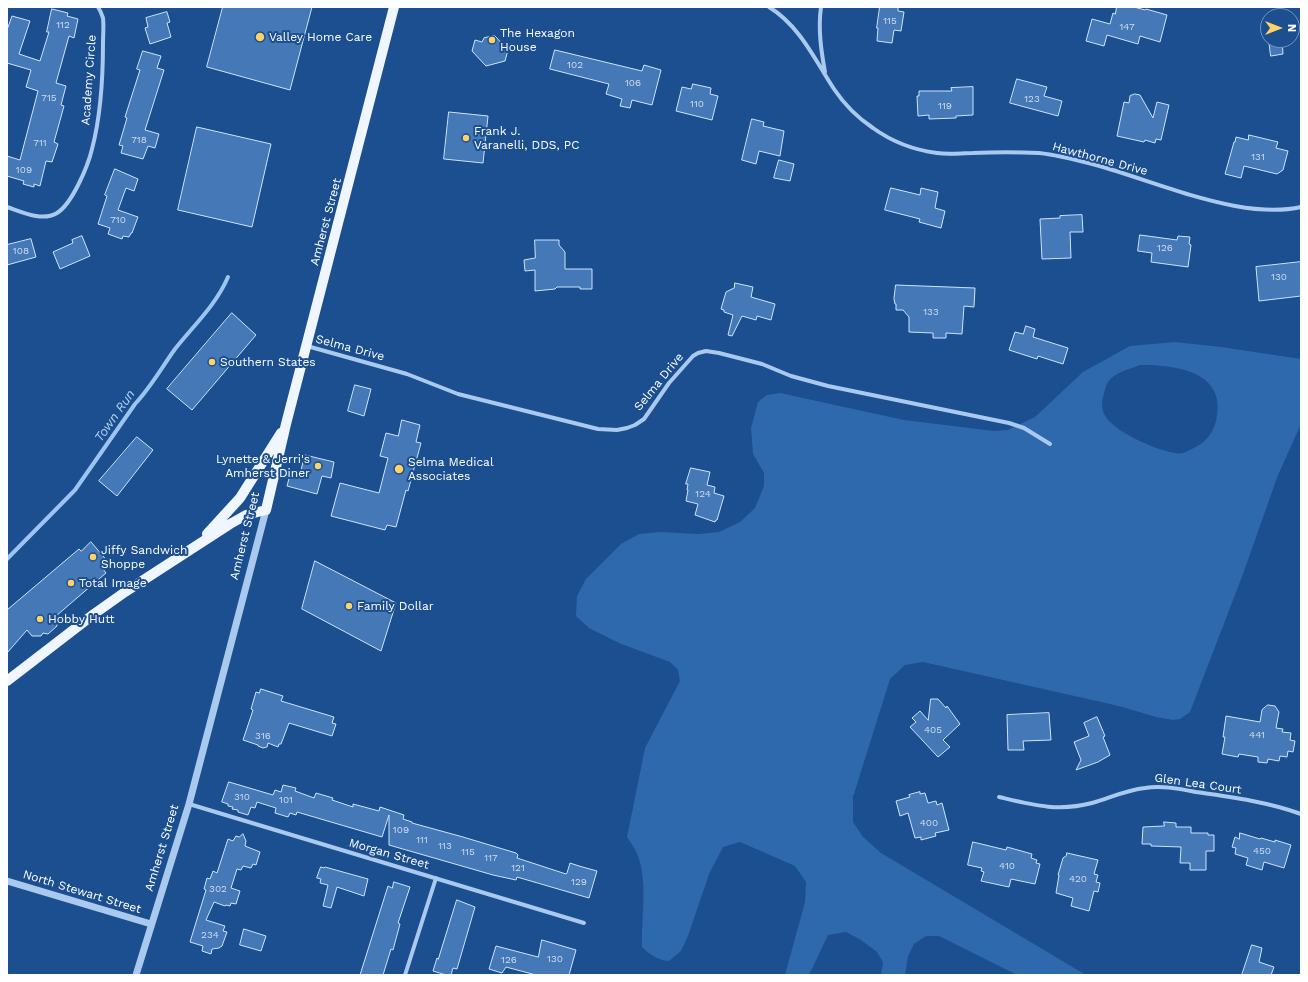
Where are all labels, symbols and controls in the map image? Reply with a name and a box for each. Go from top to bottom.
north arrow [1260,8,1300,48]
house number: 115 [883,15,897,27]
house number: 112 [56,19,70,31]
house number: 147 [1119,21,1135,33]
text: N [1285,24,1298,32]
place label: The Hexagon House [500,26,575,54]
place label: Valley Home Care [269,30,372,44]
marker: Valley Home Care [254,31,266,43]
street label: Academy Circle [79,34,99,126]
marker: The Hexagon House [487,35,497,45]
house number: 102 [567,59,583,71]
house number: 106 [625,77,641,89]
house number: 715 [41,92,57,104]
house number: 123 [1024,93,1040,105]
house number: 110 [690,98,704,110]
house number: 119 [938,100,952,112]
place label: Frank J. Varanelli, DDS, PC [474,124,579,152]
marker: Frank J. Varanelli, DDS, PC [461,133,471,143]
house number: 718 [131,134,147,146]
house number: 711 [33,137,47,149]
street label: Hawthorne Drive [1051,139,1149,179]
house number: 131 [1251,151,1265,163]
house number: 109 [16,164,32,176]
street label: Amherst Street [307,177,345,267]
house number: 710 [110,214,126,226]
house number: 126 [1157,242,1173,254]
house number: 108 [13,245,29,257]
house number: 130 [1271,271,1287,283]
house number: 133 [923,306,939,318]
street label: Selma Drive [314,332,386,364]
street label: Selma Drive [631,350,687,414]
place label: Southern States [220,355,316,369]
marker: Southern States [207,357,217,367]
water label: Town Run [91,387,139,445]
place label: Lynette & Jerri's Amherst Diner [216,452,310,480]
place label: Selma Medical Associates [408,455,494,483]
marker: Lynette & Jerri's Amherst Diner [313,461,323,471]
marker: Selma Medical Associates [393,463,405,475]
house number: 124 [695,488,711,500]
street label: Amherst Street [227,491,263,581]
place label: Jiffy Sandwich Shoppe [101,543,187,571]
marker: Jiffy Sandwich Shoppe [88,552,98,562]
place label: Total Image [79,576,147,590]
marker: Total Image [66,578,76,588]
place label: Family Dollar [357,599,434,613]
marker: Family Dollar [344,601,354,611]
place label: Hobby Hutt [48,612,114,626]
marker: Hobby Hutt [35,614,45,624]
house number: 405 [924,724,942,736]
house number: 441 [1249,729,1265,741]
house number: 316 [255,730,271,742]
street label: Glen Lea Court [1153,771,1243,797]
house number: 310 [234,791,250,803]
house number: 101 [279,794,293,806]
street label: Amherst Street [142,803,182,893]
house number: 400 [920,817,938,829]
house number: 109 [393,824,409,836]
house number: 111 [416,834,428,846]
street label: Morgan Street [347,836,431,872]
house number: 113 [438,840,452,852]
house number: 450 [1253,845,1271,857]
house number: 115 [461,846,475,858]
house number: 117 [484,852,498,864]
house number: 410 [999,860,1015,872]
house number: 121 [511,862,525,874]
street label: North Stewart Street [21,867,143,917]
house number: 420 [1069,873,1087,885]
house number: 129 [571,876,587,888]
house number: 302 [209,883,227,895]
house number: 234 [201,929,219,941]
house number: 130 [547,953,563,965]
house number: 126 [501,954,517,966]

